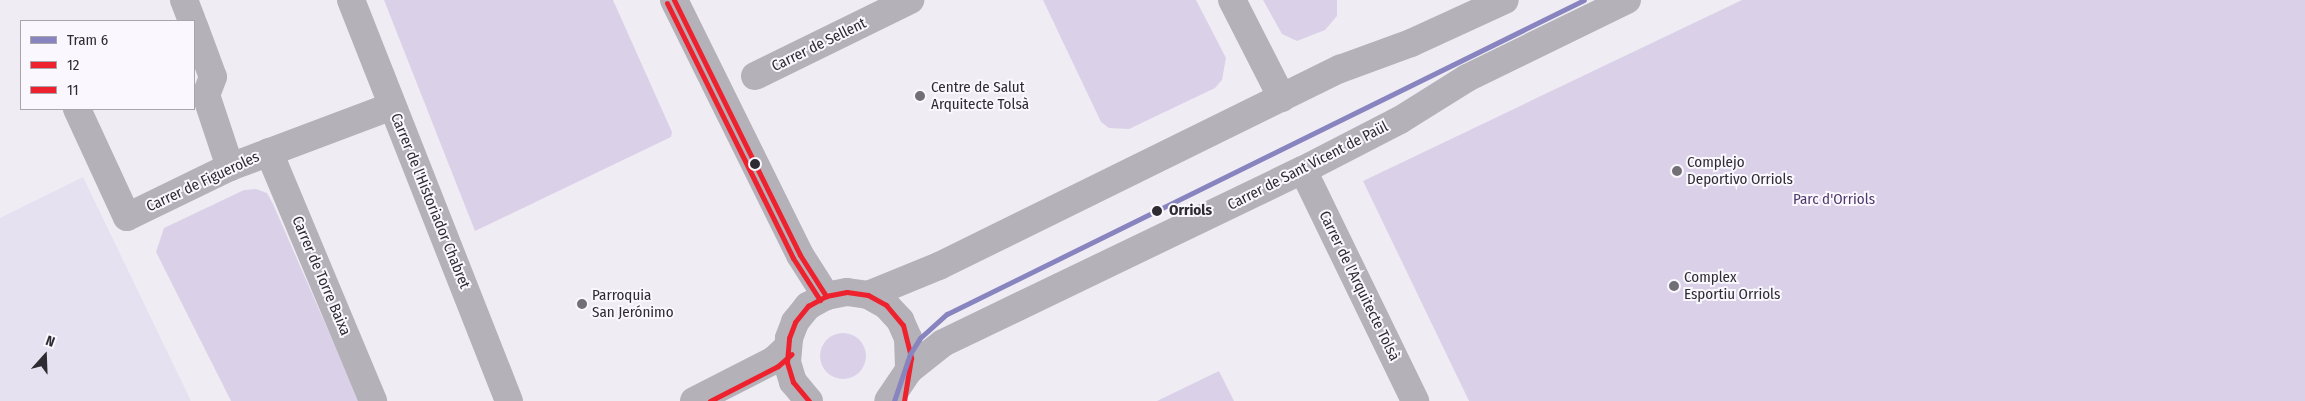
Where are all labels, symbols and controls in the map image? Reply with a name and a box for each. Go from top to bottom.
street label: Carrer de Sellent [769,14,869,76]
legend [20,20,195,110]
text: Tram 6 [67,31,108,49]
text: 12 [67,56,79,74]
place label: Centre de Salut Arquitecte Tolsà [931,78,1029,113]
text: 11 [67,81,79,99]
marker: Centre de Salut Arquitecte Tolsà [913,89,927,103]
street label: Carrer de l'Historiador Chabret [387,111,473,291]
street label: Carrer de Sant Vicent de Paül [1225,118,1391,214]
street label: Carrer de Figueroles [144,148,262,216]
place label: Complejo Deportivo Orriols [1687,153,1793,188]
unlabelled marker [750,159,760,169]
marker: Complejo Deportivo Orriols [1671,165,1683,177]
park label: Parc d'Orriols [1793,191,1875,209]
place label: Orriols [1169,202,1212,220]
marker: Orriols [1149,203,1165,219]
street label: Carrer de l'Arquitecte Tolsà [1315,208,1403,364]
street label: Carrer de Torre Baixa [288,214,354,338]
place label: Complex Esportiu Orriols [1684,268,1780,303]
marker: Complex Esportiu Orriols [1668,280,1680,292]
place label: Parroquia San Jerónimo [592,286,674,321]
marker: Parroquia San Jerónimo [576,298,588,310]
north arrow [20,331,70,381]
text: N [43,332,57,351]

